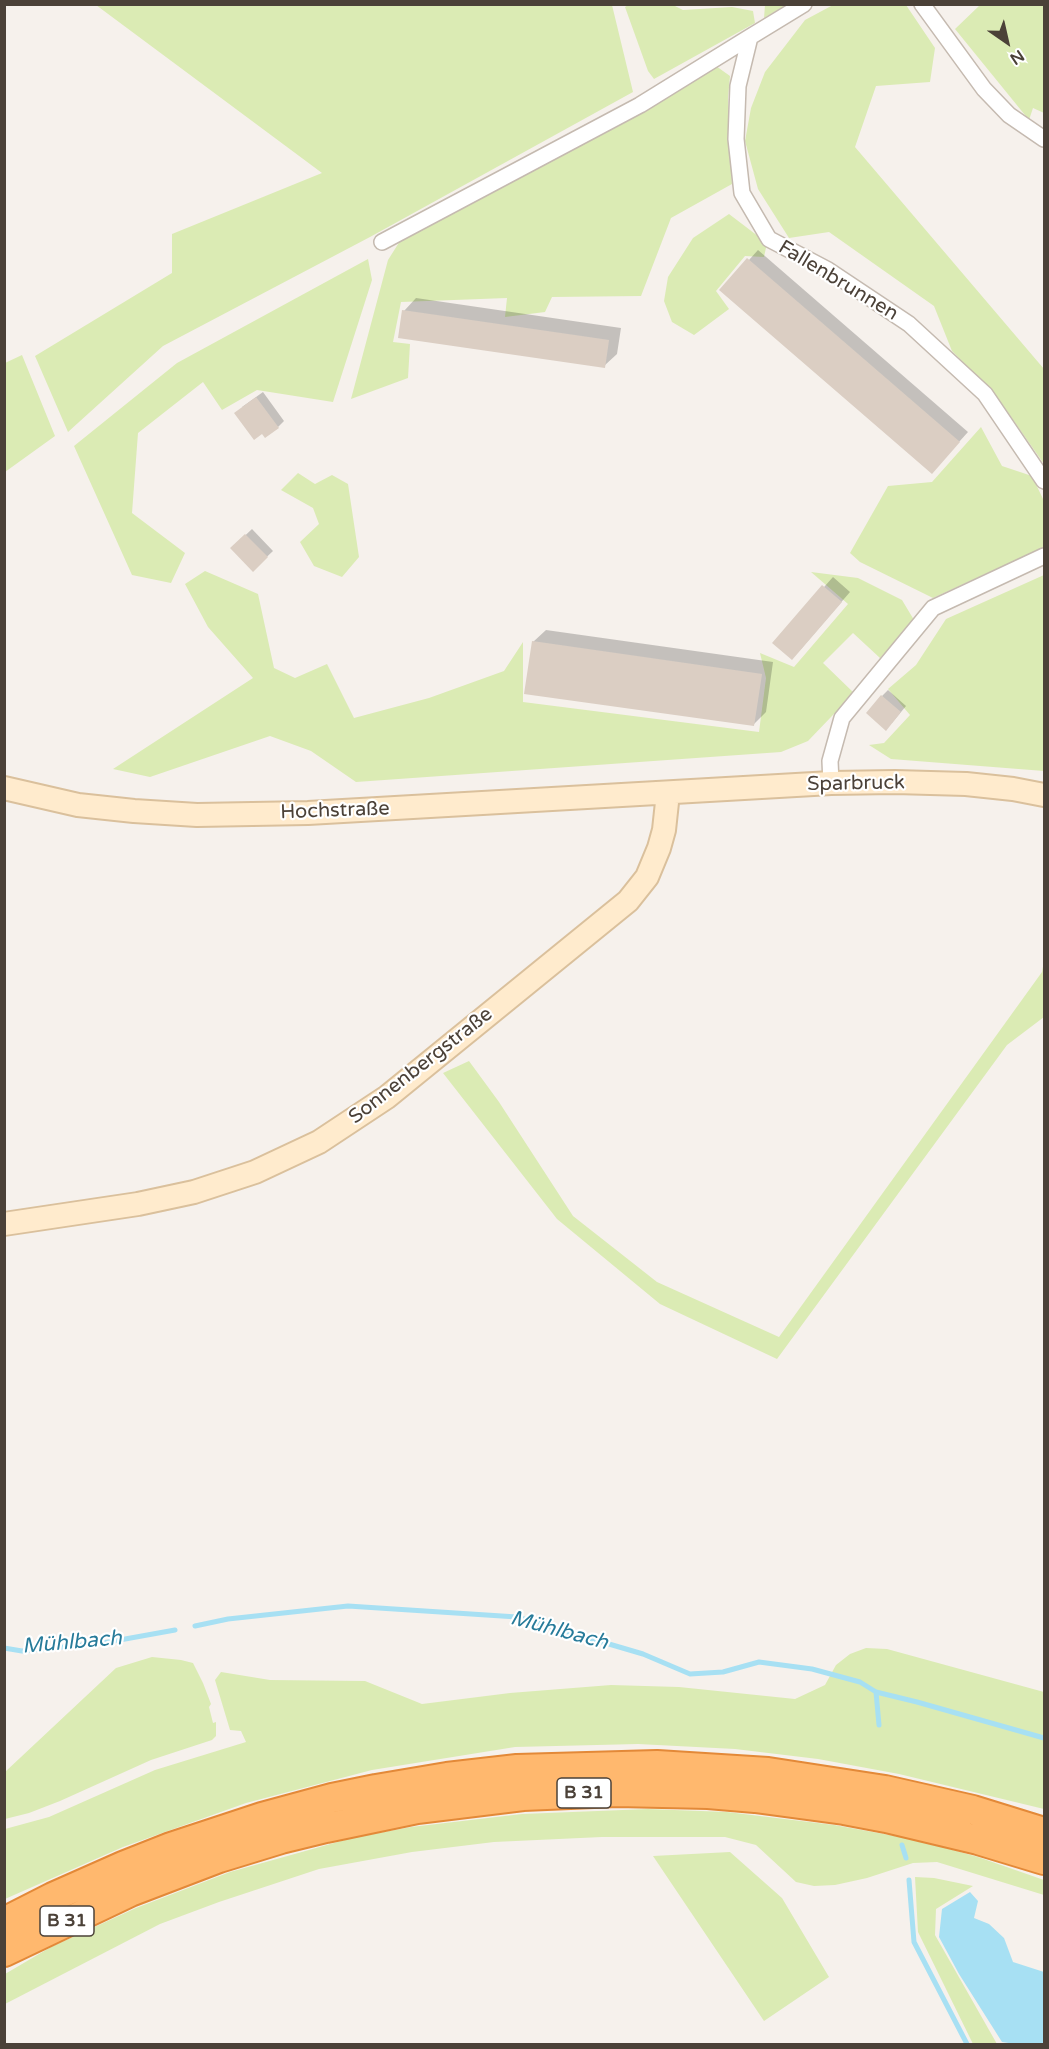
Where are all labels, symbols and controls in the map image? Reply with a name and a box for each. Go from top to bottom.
north arrow [977,12,1037,72]
text: N [1006,45,1028,69]
street label: Fallenbrunnen [774,236,902,326]
street label: Sparbruck [807,771,905,797]
street label: Hochstraße [280,797,390,825]
street label: Sonnenbergstraße [344,1002,498,1130]
water label: Mühlbach [508,1606,610,1656]
water label: Mühlbach [21,1626,123,1660]
road number: B 31 [557,1778,611,1808]
road number: B 31 [40,1906,94,1936]

